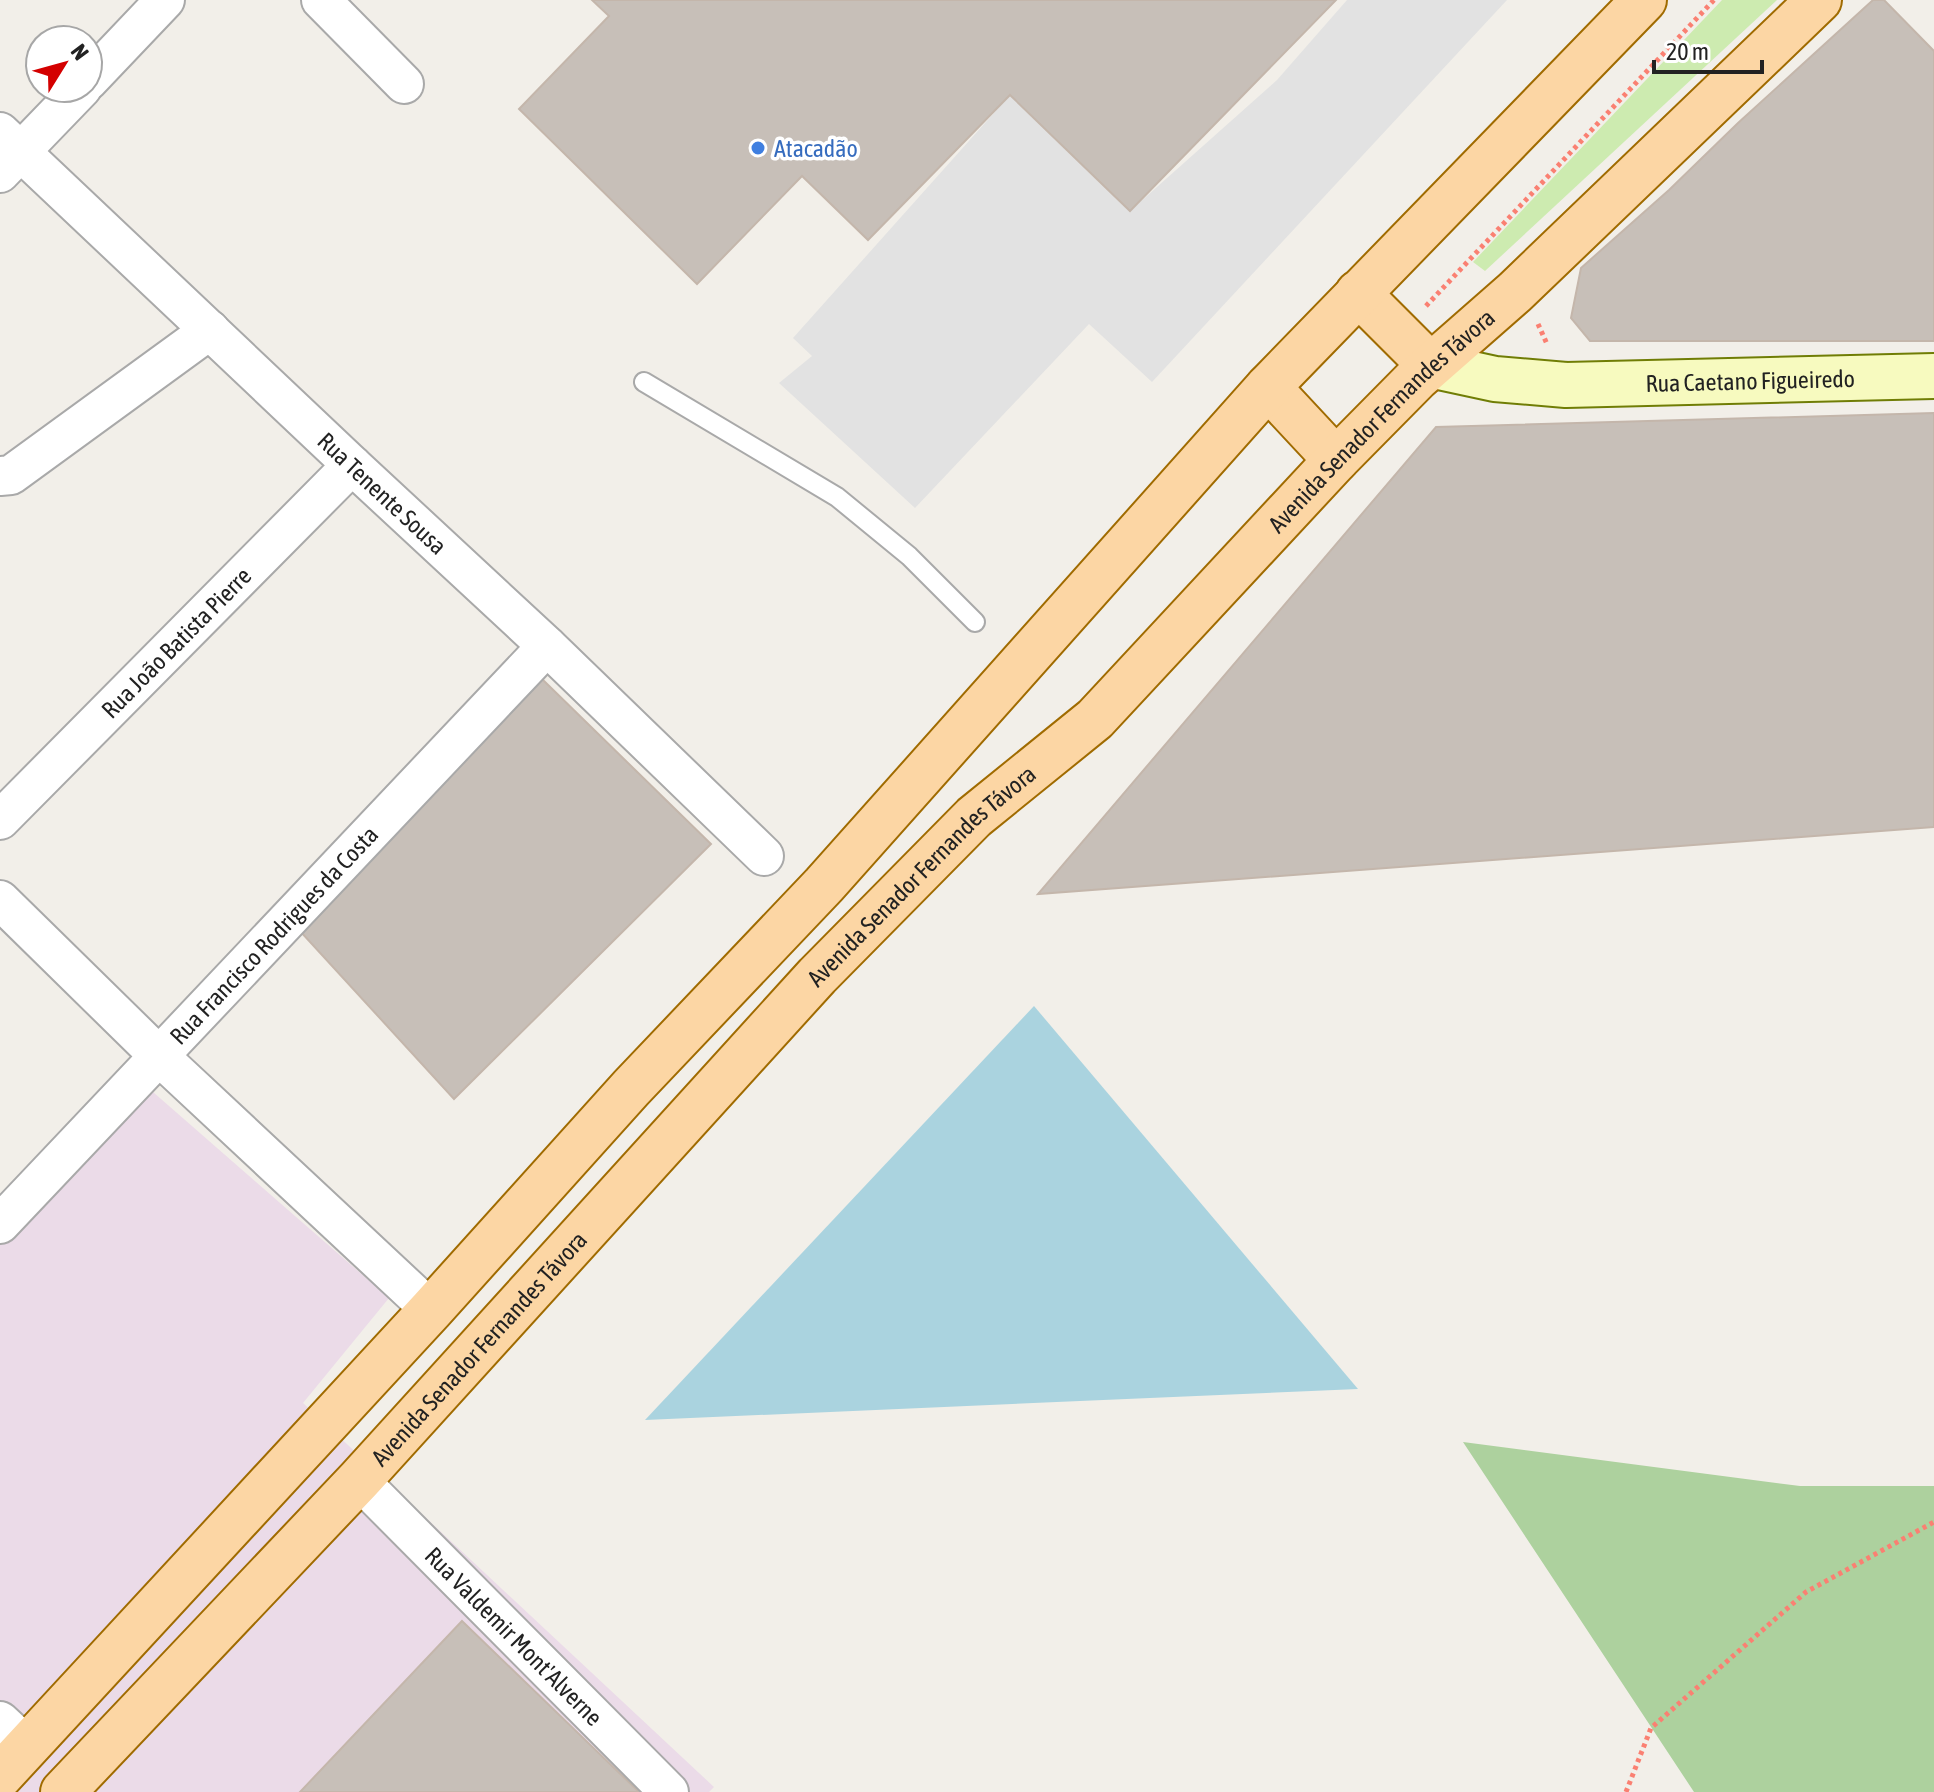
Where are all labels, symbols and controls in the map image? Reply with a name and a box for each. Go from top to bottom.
north arrow [24,24,104,104]
scale bar [1654,24,1762,74]
text: 20 m [1666,38,1709,65]
text: N [66,39,94,65]
place label: Atacadão [774,135,858,162]
marker: Atacadão [749,139,767,157]
street label: Avenida Senador Fernandes Távora [1263,303,1500,538]
street label: Rua Caetano Figueiredo [1645,364,1855,397]
street label: Rua Tenente Sousa [313,427,452,559]
street label: Rua João Batista Pierre [96,562,256,723]
street label: Avenida Senador Fernandes Távora [801,759,1041,991]
street label: Rua Francisco Rodrigues da Costa [164,821,383,1049]
street label: Avenida Senador Fernandes Távora [366,1226,592,1471]
street label: Rua Valdemir Mont'Alverne [420,1541,608,1731]

